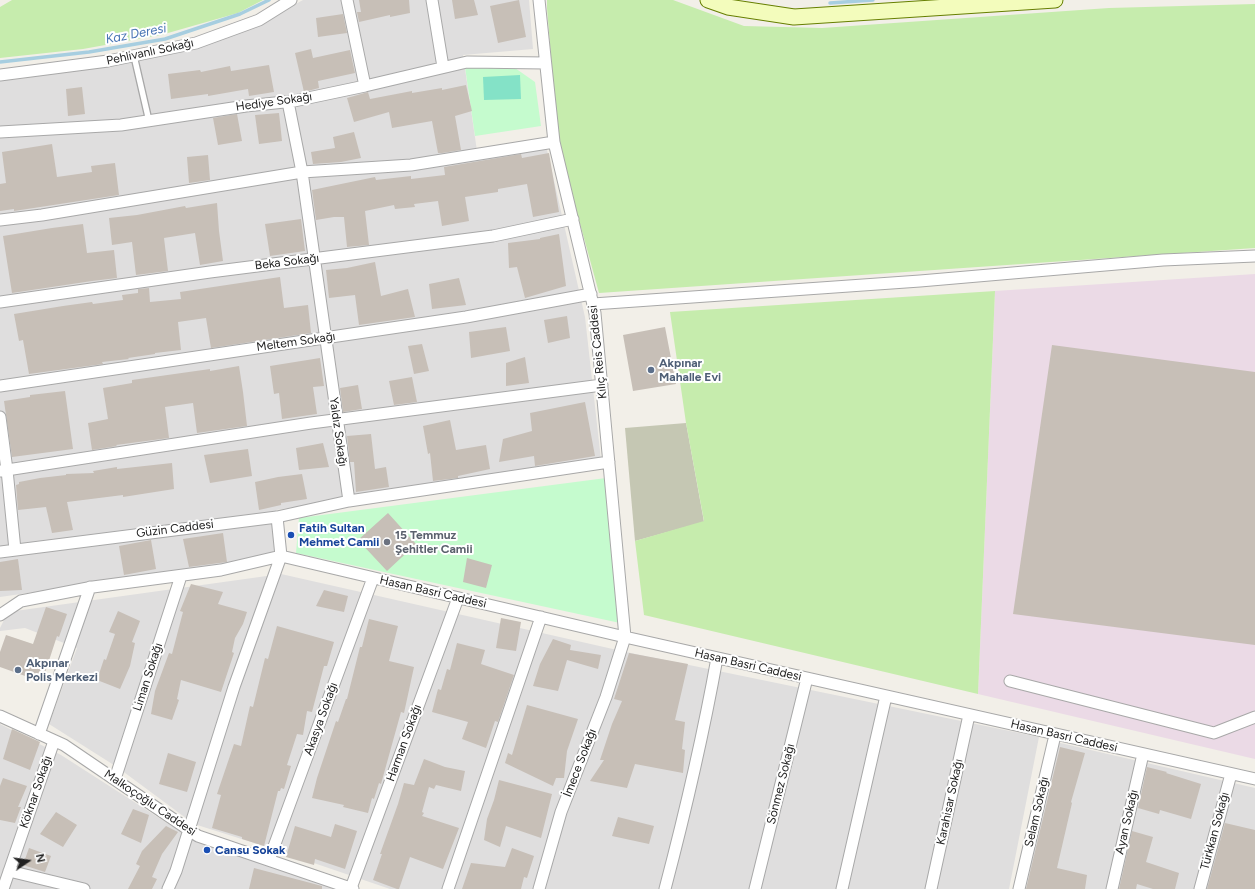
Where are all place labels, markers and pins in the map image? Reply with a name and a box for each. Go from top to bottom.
place label: Akpınar Mahalle Evi [659,356,721,384]
marker: Akpınar Mahalle Evi [646,365,656,375]
place label: Fatih Sultan Mehmet Camii [299,521,379,549]
place label: 15 Temmuz Şehitler Camii [395,528,473,556]
marker: Fatih Sultan Mehmet Camii [286,530,296,540]
marker: 15 Temmuz Şehitler Camii [382,537,392,547]
place label: Akpınar Polis Merkezi [26,656,98,684]
marker: Akpınar Polis Merkezi [13,665,23,675]
place label: Cansu Sokak [215,843,285,857]
marker: Cansu Sokak [202,845,212,855]

